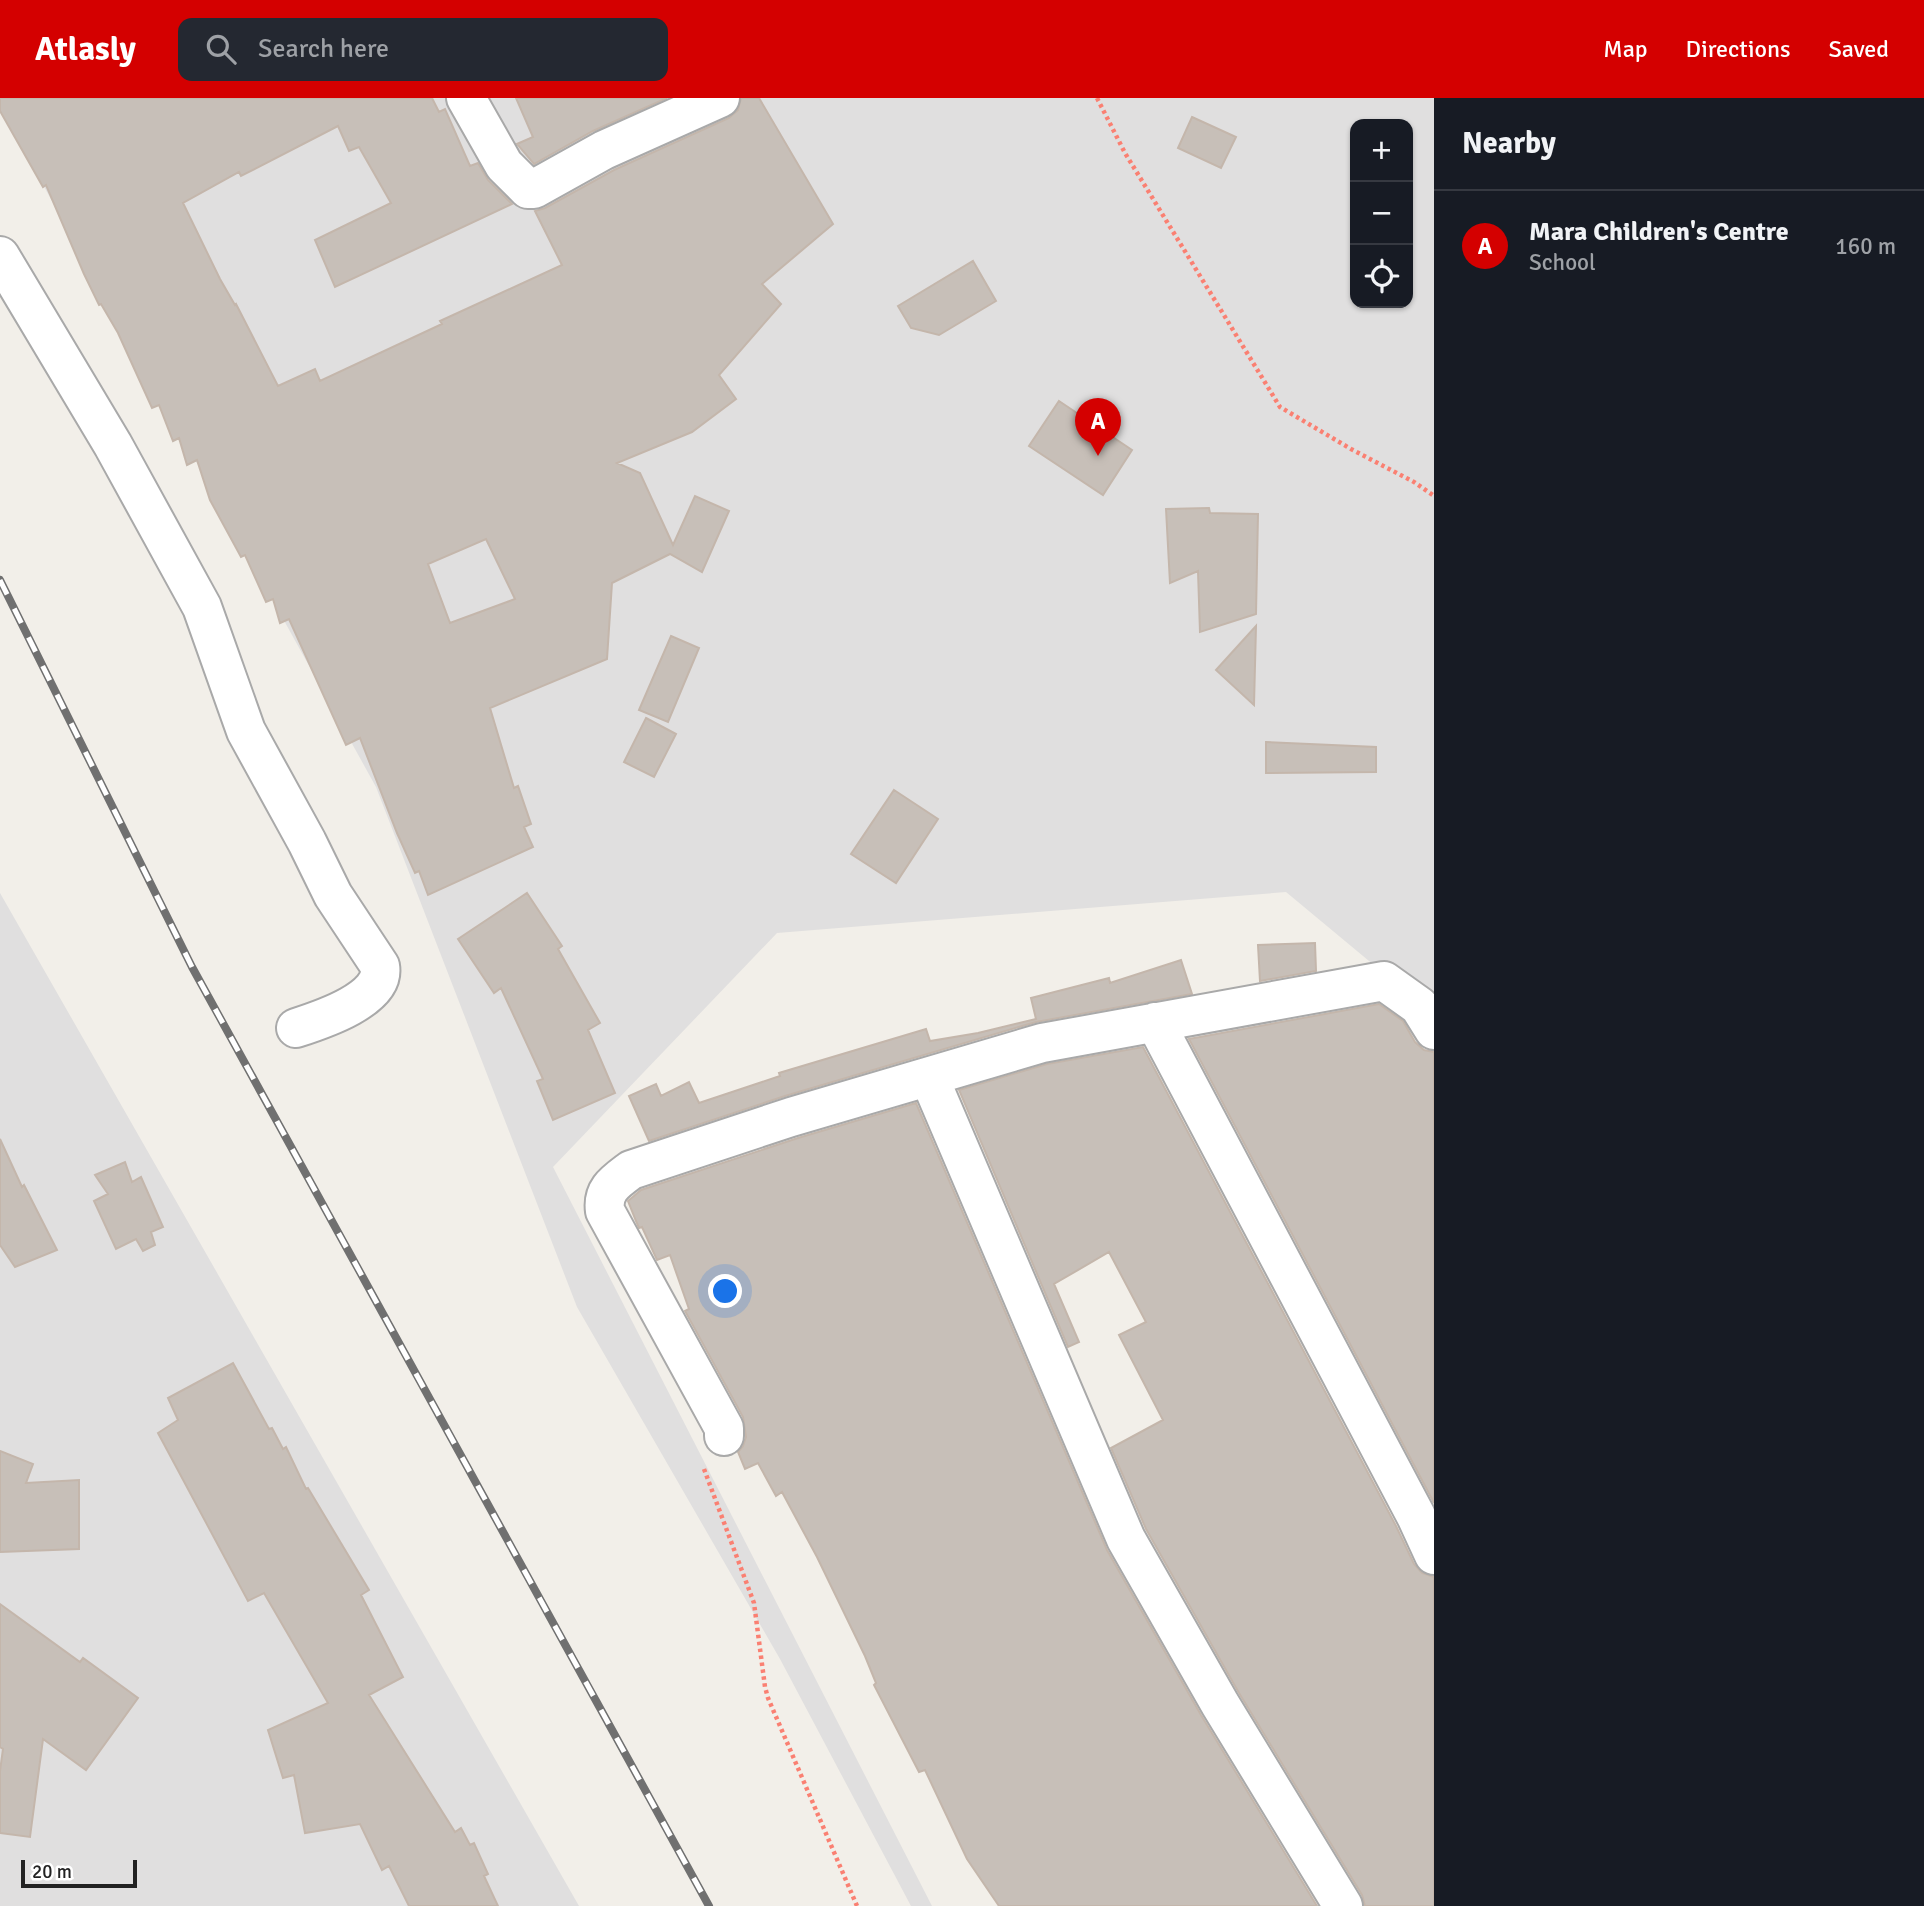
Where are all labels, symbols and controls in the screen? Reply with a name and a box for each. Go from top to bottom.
search box [178,18,668,81]
text: Atlasly [35,29,136,70]
icon: search [202,30,240,68]
text: Search here [258,33,389,65]
text: Map [1603,34,1648,64]
text: Directions [1686,34,1791,64]
text: Saved [1829,34,1889,64]
map controls [1350,119,1413,308]
button: + [1350,119,1413,182]
text: Nearby [1462,125,1556,162]
button: − [1350,182,1413,245]
text: Mara Children's Centre [1529,216,1789,248]
text: A [1478,232,1492,261]
text: 160 m [1835,232,1896,261]
button: locate [1350,245,1413,308]
text: School [1529,248,1596,277]
pin: A [1075,398,1121,456]
your location [708,1274,742,1308]
scale bar [21,1857,136,1889]
text: 20 m [32,1860,72,1884]

